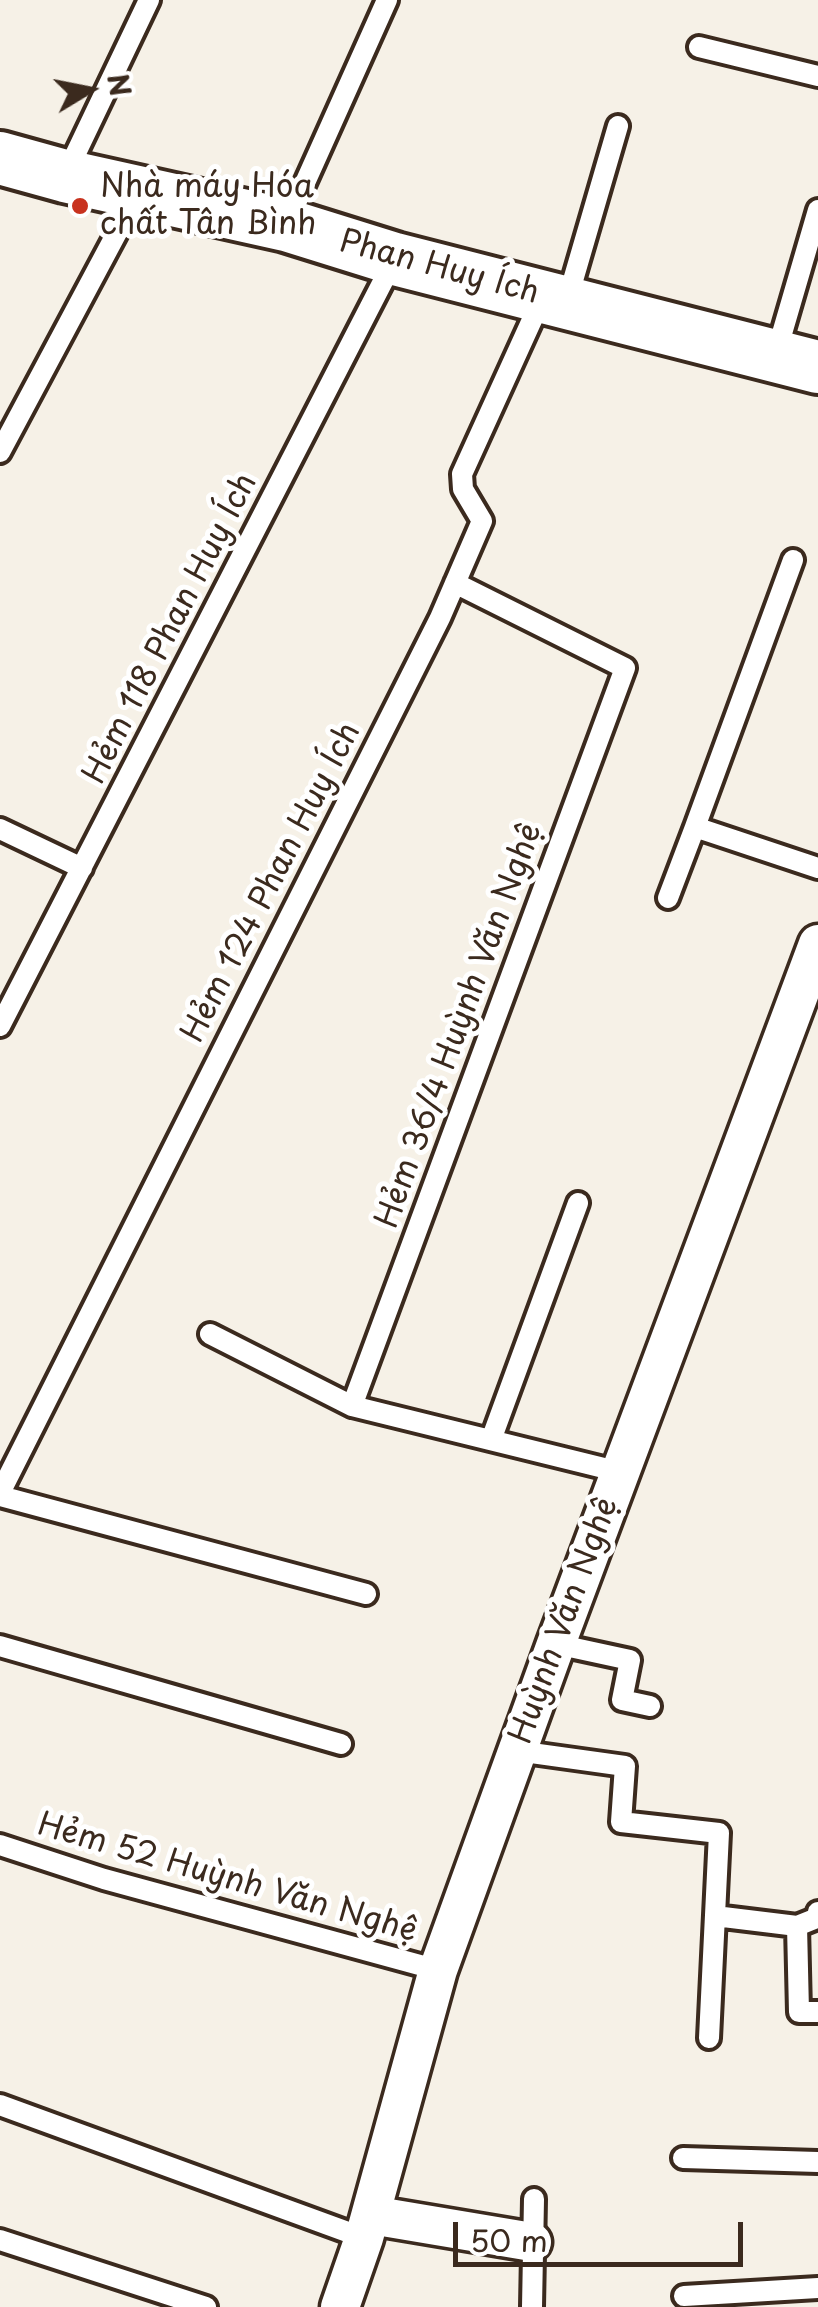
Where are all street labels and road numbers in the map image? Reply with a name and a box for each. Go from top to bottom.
street label: Phan Huy Ích [335,223,543,313]
street label: Hẻm 118 Phan Huy Ích [76,467,266,791]
street label: Hẻm 124 Phan Huy Ích [175,717,369,1049]
street label: Hẻm 36/4 Huỳnh Văn Nghệ [369,818,551,1234]
street label: Huỳnh Văn Nghệ [503,1493,627,1749]
street label: Hẻm 52 Huỳnh Văn Nghệ [33,1806,421,1952]

